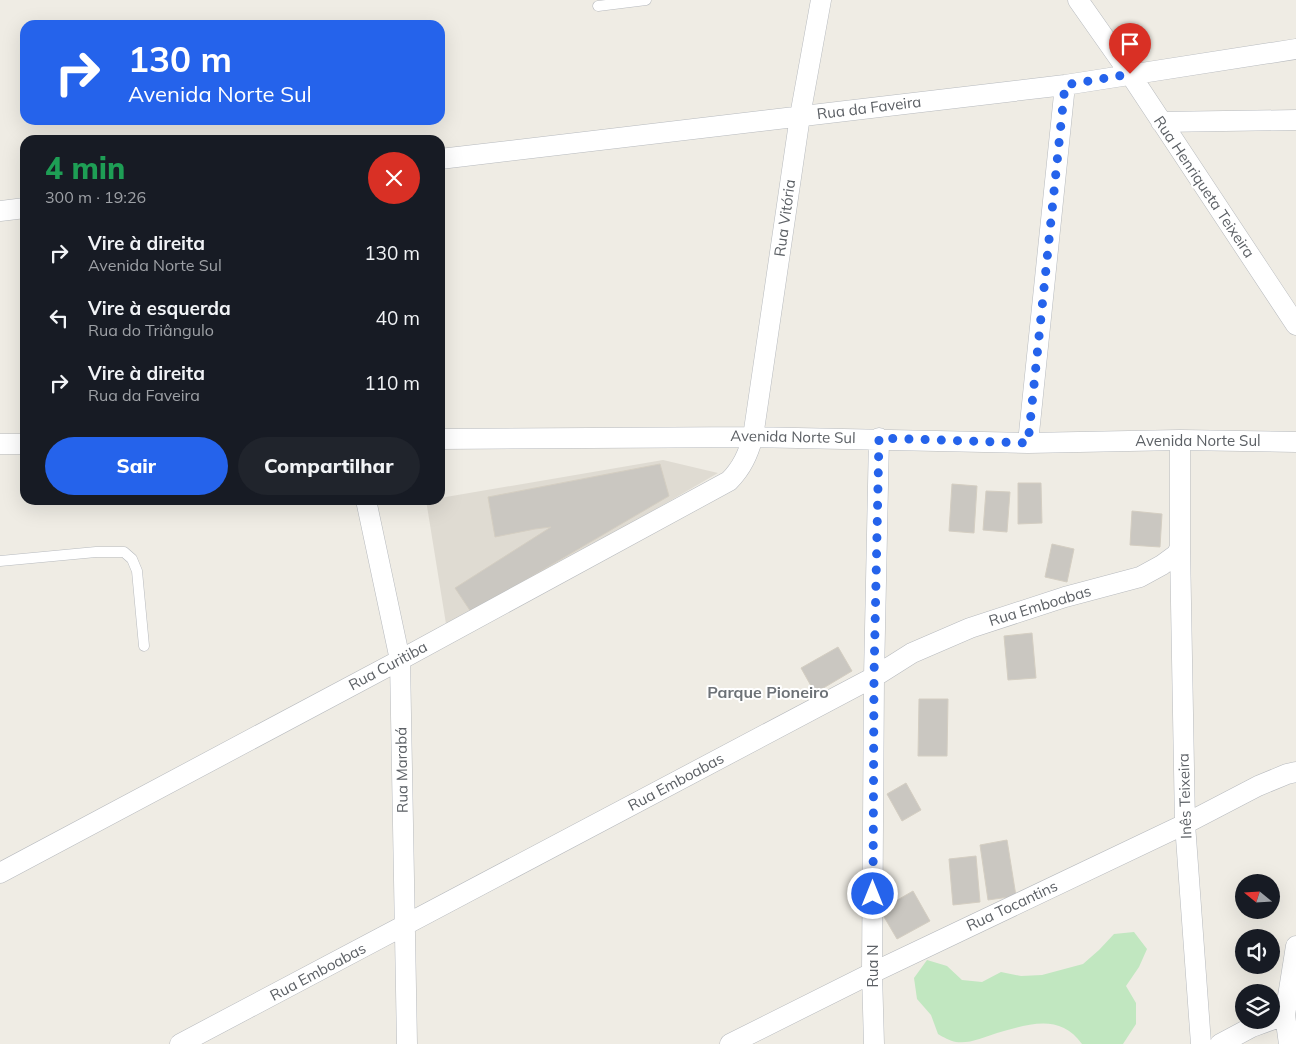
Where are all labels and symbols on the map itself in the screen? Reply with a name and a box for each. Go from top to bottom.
pin [1109,23,1151,74]
street label: Rua da Faveira [816,92,922,123]
street label: Rua Henriqueta Teixeira [1150,112,1259,261]
street label: Rua Vitória [770,178,799,258]
street label: Avenida Norte Sul [730,426,856,447]
street label: Avenida Norte Sul [1135,431,1261,450]
street label: Rua Emboabas [986,581,1093,630]
street label: Rua Curitiba [345,637,430,694]
district label: Parque Pioneiro [707,682,829,702]
street label: Rua Marabá [391,727,412,813]
street label: Rua Emboabas [625,748,727,815]
street label: Inês Teixeira [1174,753,1195,839]
position arrow [846,867,898,919]
north arrow [1235,874,1280,919]
street label: Rua Tocantins [963,876,1061,935]
street label: Rua Emboabas [267,938,369,1005]
street label: Rua N [863,944,882,988]

